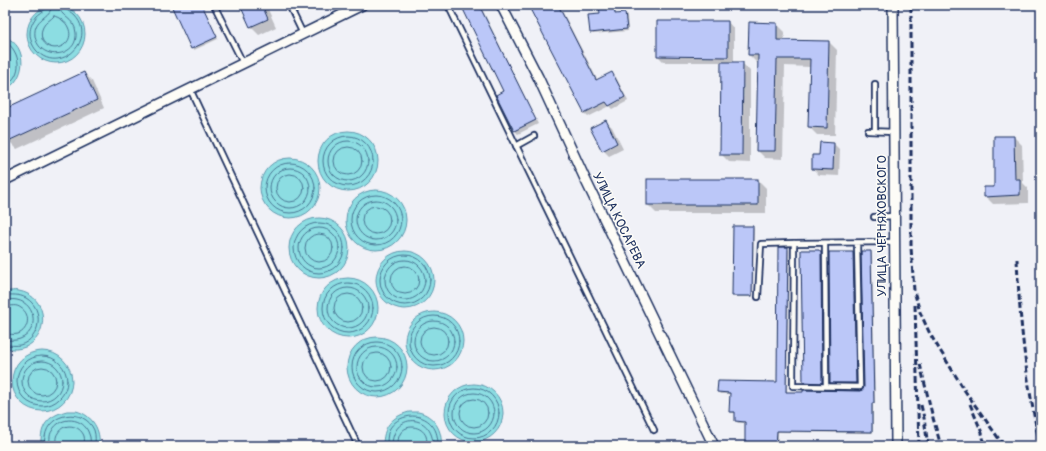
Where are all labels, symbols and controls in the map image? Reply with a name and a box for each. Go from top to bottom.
street label: УЛИЦА ЧЕРНЯХОВСКОГО [874,155,890,297]
street label: УЛИЦА КОСАРЕВА [589,170,650,272]

